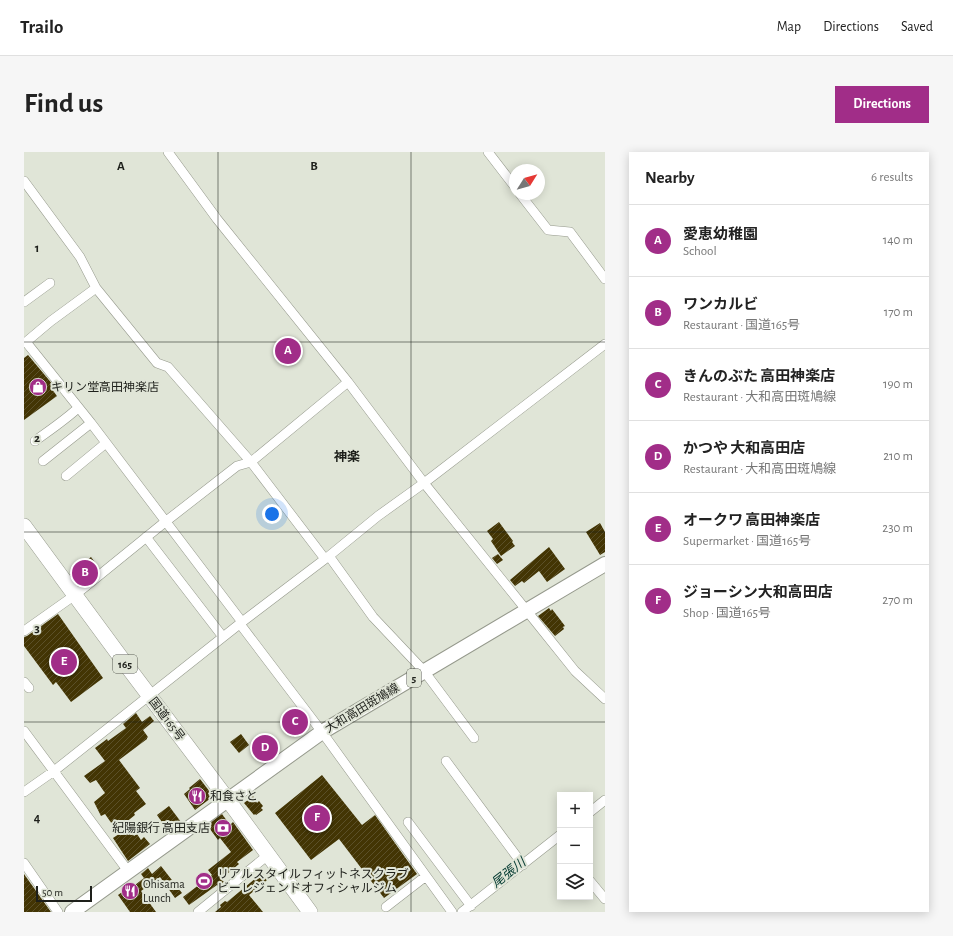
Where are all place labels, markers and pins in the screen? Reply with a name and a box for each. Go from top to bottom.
pin: A [275,336,301,366]
shop icon: キリン堂高田神楽店 [28,377,48,397]
place label: キリン堂高田神楽店 [51,380,159,393]
pin: B [72,558,98,588]
pin: E [51,647,77,677]
pin: C [282,707,308,737]
pin: D [252,733,278,763]
restaurant icon: 和食さと [187,786,207,806]
place label: 和食さと [210,789,258,802]
pin: F [304,803,330,833]
bank icon: 紀陽銀行 高田支店 [213,818,233,838]
place label: 紀陽銀行 高田支店 [112,821,210,834]
place label: リアルスタイルフィットネスクラブ ビーレジェンドオフィシャルジム [217,867,409,894]
sports icon: リアルスタイルフィットネスクラブ ビーレジェンドオフィシャルジム [194,871,214,891]
place label: Ohisama Lunch [143,878,185,904]
restaurant icon: Ohisama Lunch [120,881,140,901]

